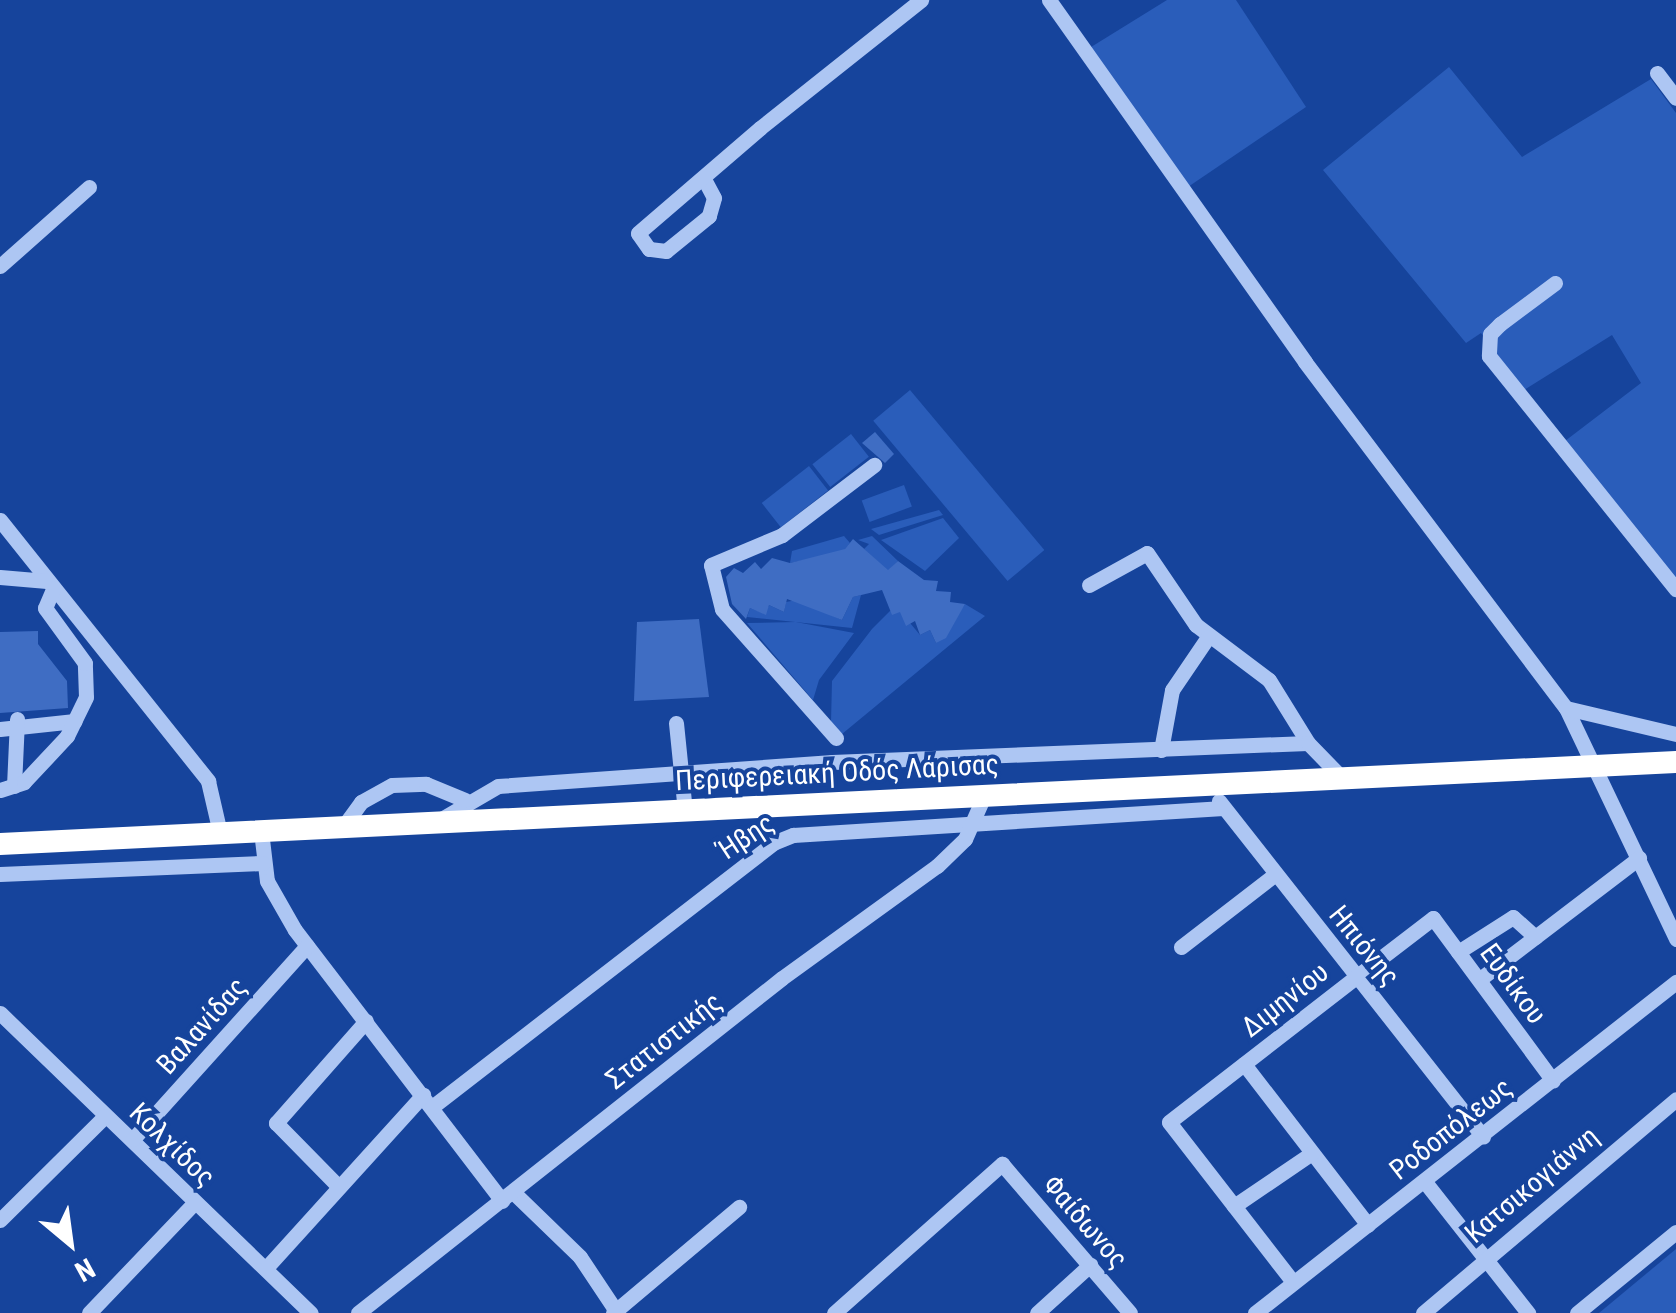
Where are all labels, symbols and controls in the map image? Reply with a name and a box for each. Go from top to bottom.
street label: Περιφερειακή Οδός Λάρισας [674,748,1000,798]
street label: Ήβης [712,806,780,868]
street label: Ηπιόνης [1322,899,1406,993]
street label: Ευδίκου [1473,937,1553,1031]
street label: Διμηνίου [1235,956,1335,1044]
street label: Βαλανίδας [150,971,254,1081]
street label: Στατιστικής [599,985,729,1097]
street label: Ροδοπόλεως [1383,1071,1519,1187]
street label: Κολχίδος [122,1096,222,1194]
street label: Κατσικογιάννη [1458,1120,1606,1250]
street label: Φαίδωνος [1035,1169,1135,1275]
north arrow [20,1193,120,1293]
text: N [69,1251,100,1288]

